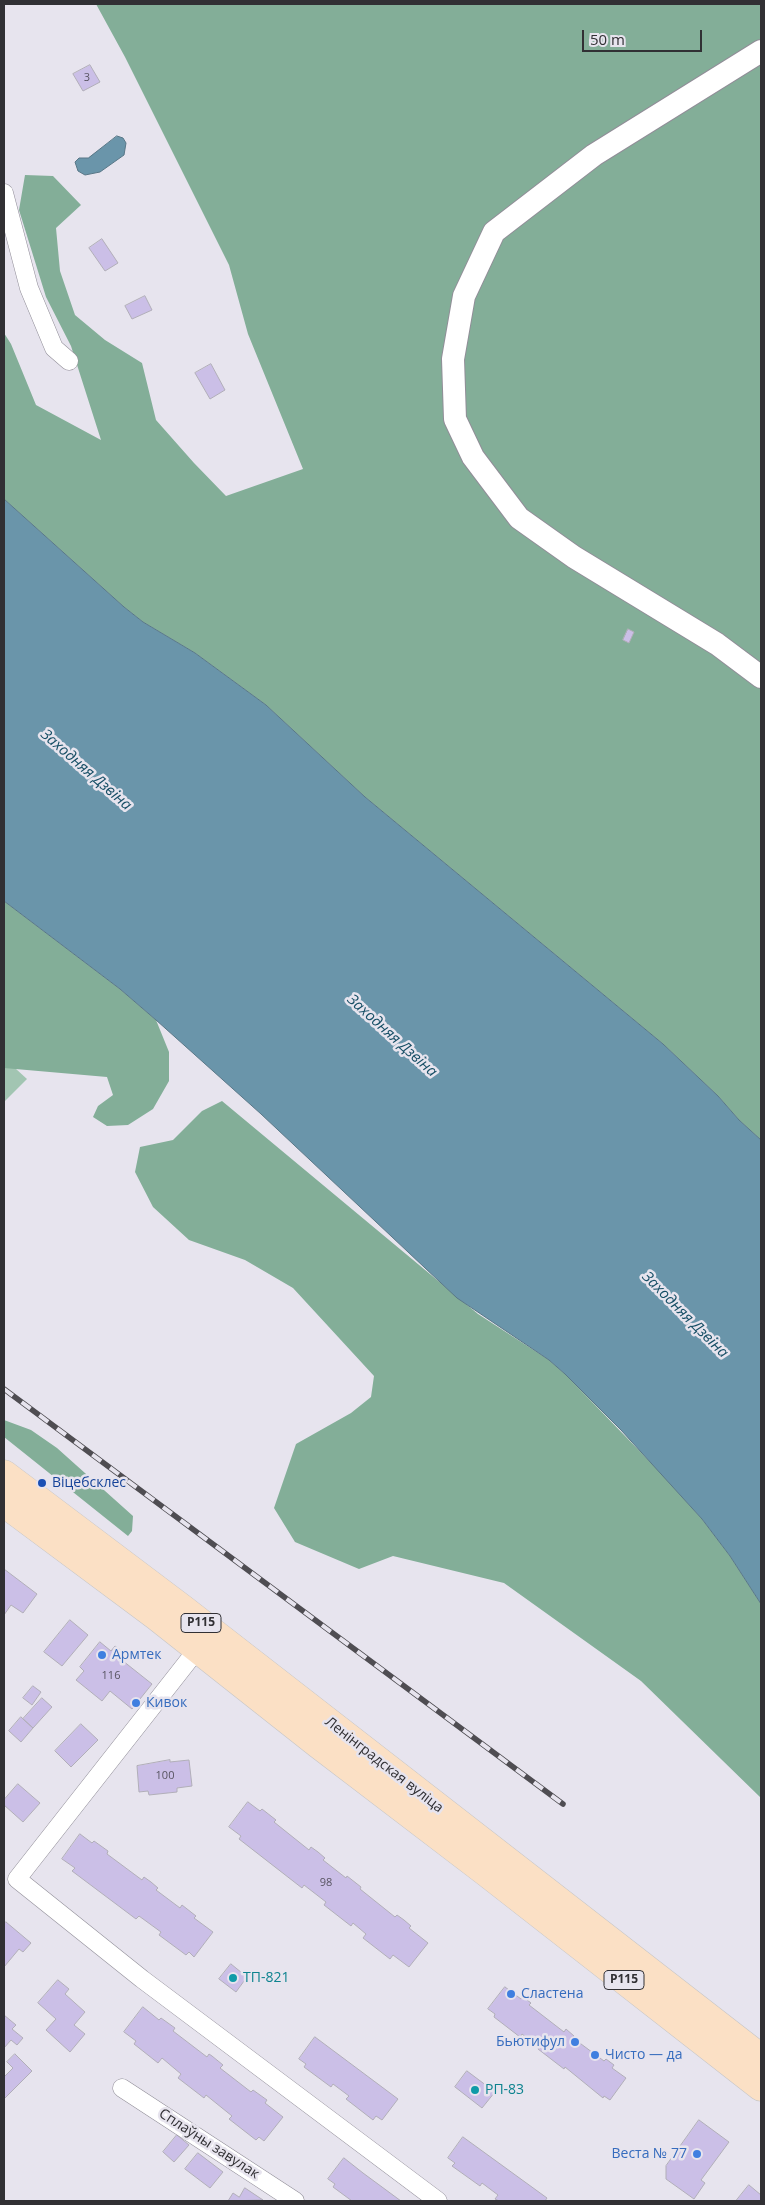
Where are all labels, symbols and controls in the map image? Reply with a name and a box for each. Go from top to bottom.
scale bar [585,20,705,52]
text: 50 m [590,29,625,49]
house number: 3 [84,71,90,85]
water label: Заходняя Дзвіна [37,726,135,814]
water label: Заходняя Дзвіна [343,991,441,1081]
water label: Заходняя Дзвіна [638,1268,732,1362]
place label: Віцебсклес [52,1475,126,1491]
marker: Віцебсклес [36,1477,48,1489]
road number: Р115 [181,1614,221,1632]
place label: Армтек [112,1647,161,1663]
marker: Армтек [96,1649,108,1661]
house number: 116 [102,1669,120,1683]
place label: Кивок [146,1695,187,1711]
marker: Кивок [130,1697,142,1709]
street label: Ленінградская вуліца [321,1714,447,1816]
house number: 100 [156,1769,174,1783]
house number: 98 [320,1876,332,1890]
place label: ТП-821 [243,1970,289,1986]
road number: Р115 [604,1970,644,1990]
marker: ТП-821 [227,1972,239,1984]
place label: Сластена [521,1986,583,2002]
marker: Сластена [505,1988,517,2000]
place label: Бьютифул [496,2034,565,2050]
marker: Бьютифул [569,2036,581,2048]
place label: Чисто — да [605,2047,682,2063]
marker: Чисто — да [589,2049,601,2061]
place label: РП-83 [485,2082,524,2098]
marker: РП-83 [469,2084,481,2096]
street label: Сплаўны завулак [156,2105,262,2183]
place label: Веста № 77 [611,2146,687,2162]
marker: Веста № 77 [691,2148,703,2160]

